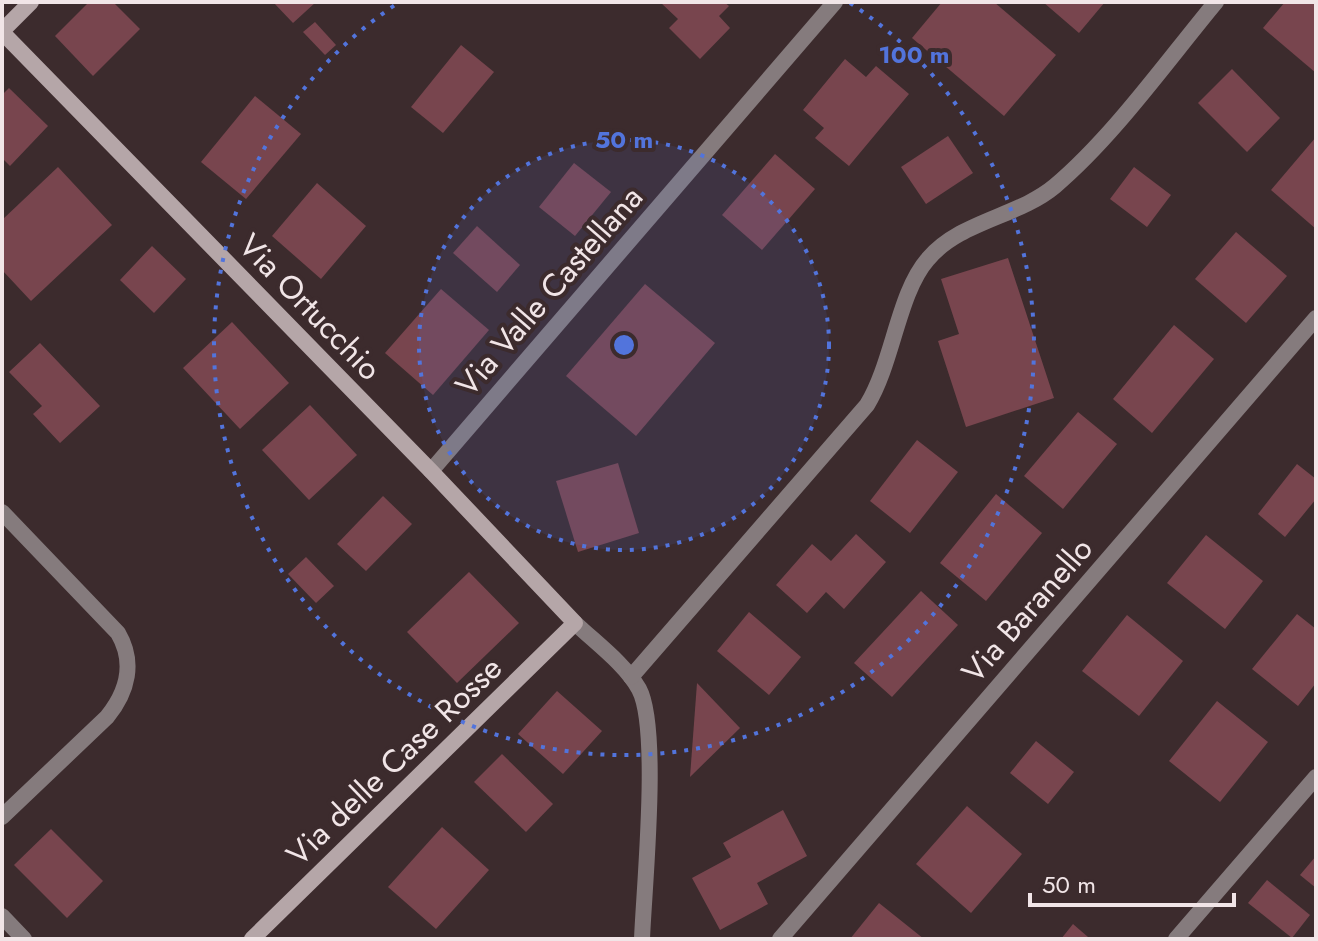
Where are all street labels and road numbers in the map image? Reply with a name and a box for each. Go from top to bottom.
street label: Via Valle Castellana [445,176,653,406]
street label: Via Ortucchio [228,223,392,391]
street label: Via Baranello [951,527,1103,693]
street label: Via delle Case Rosse [276,646,512,876]

